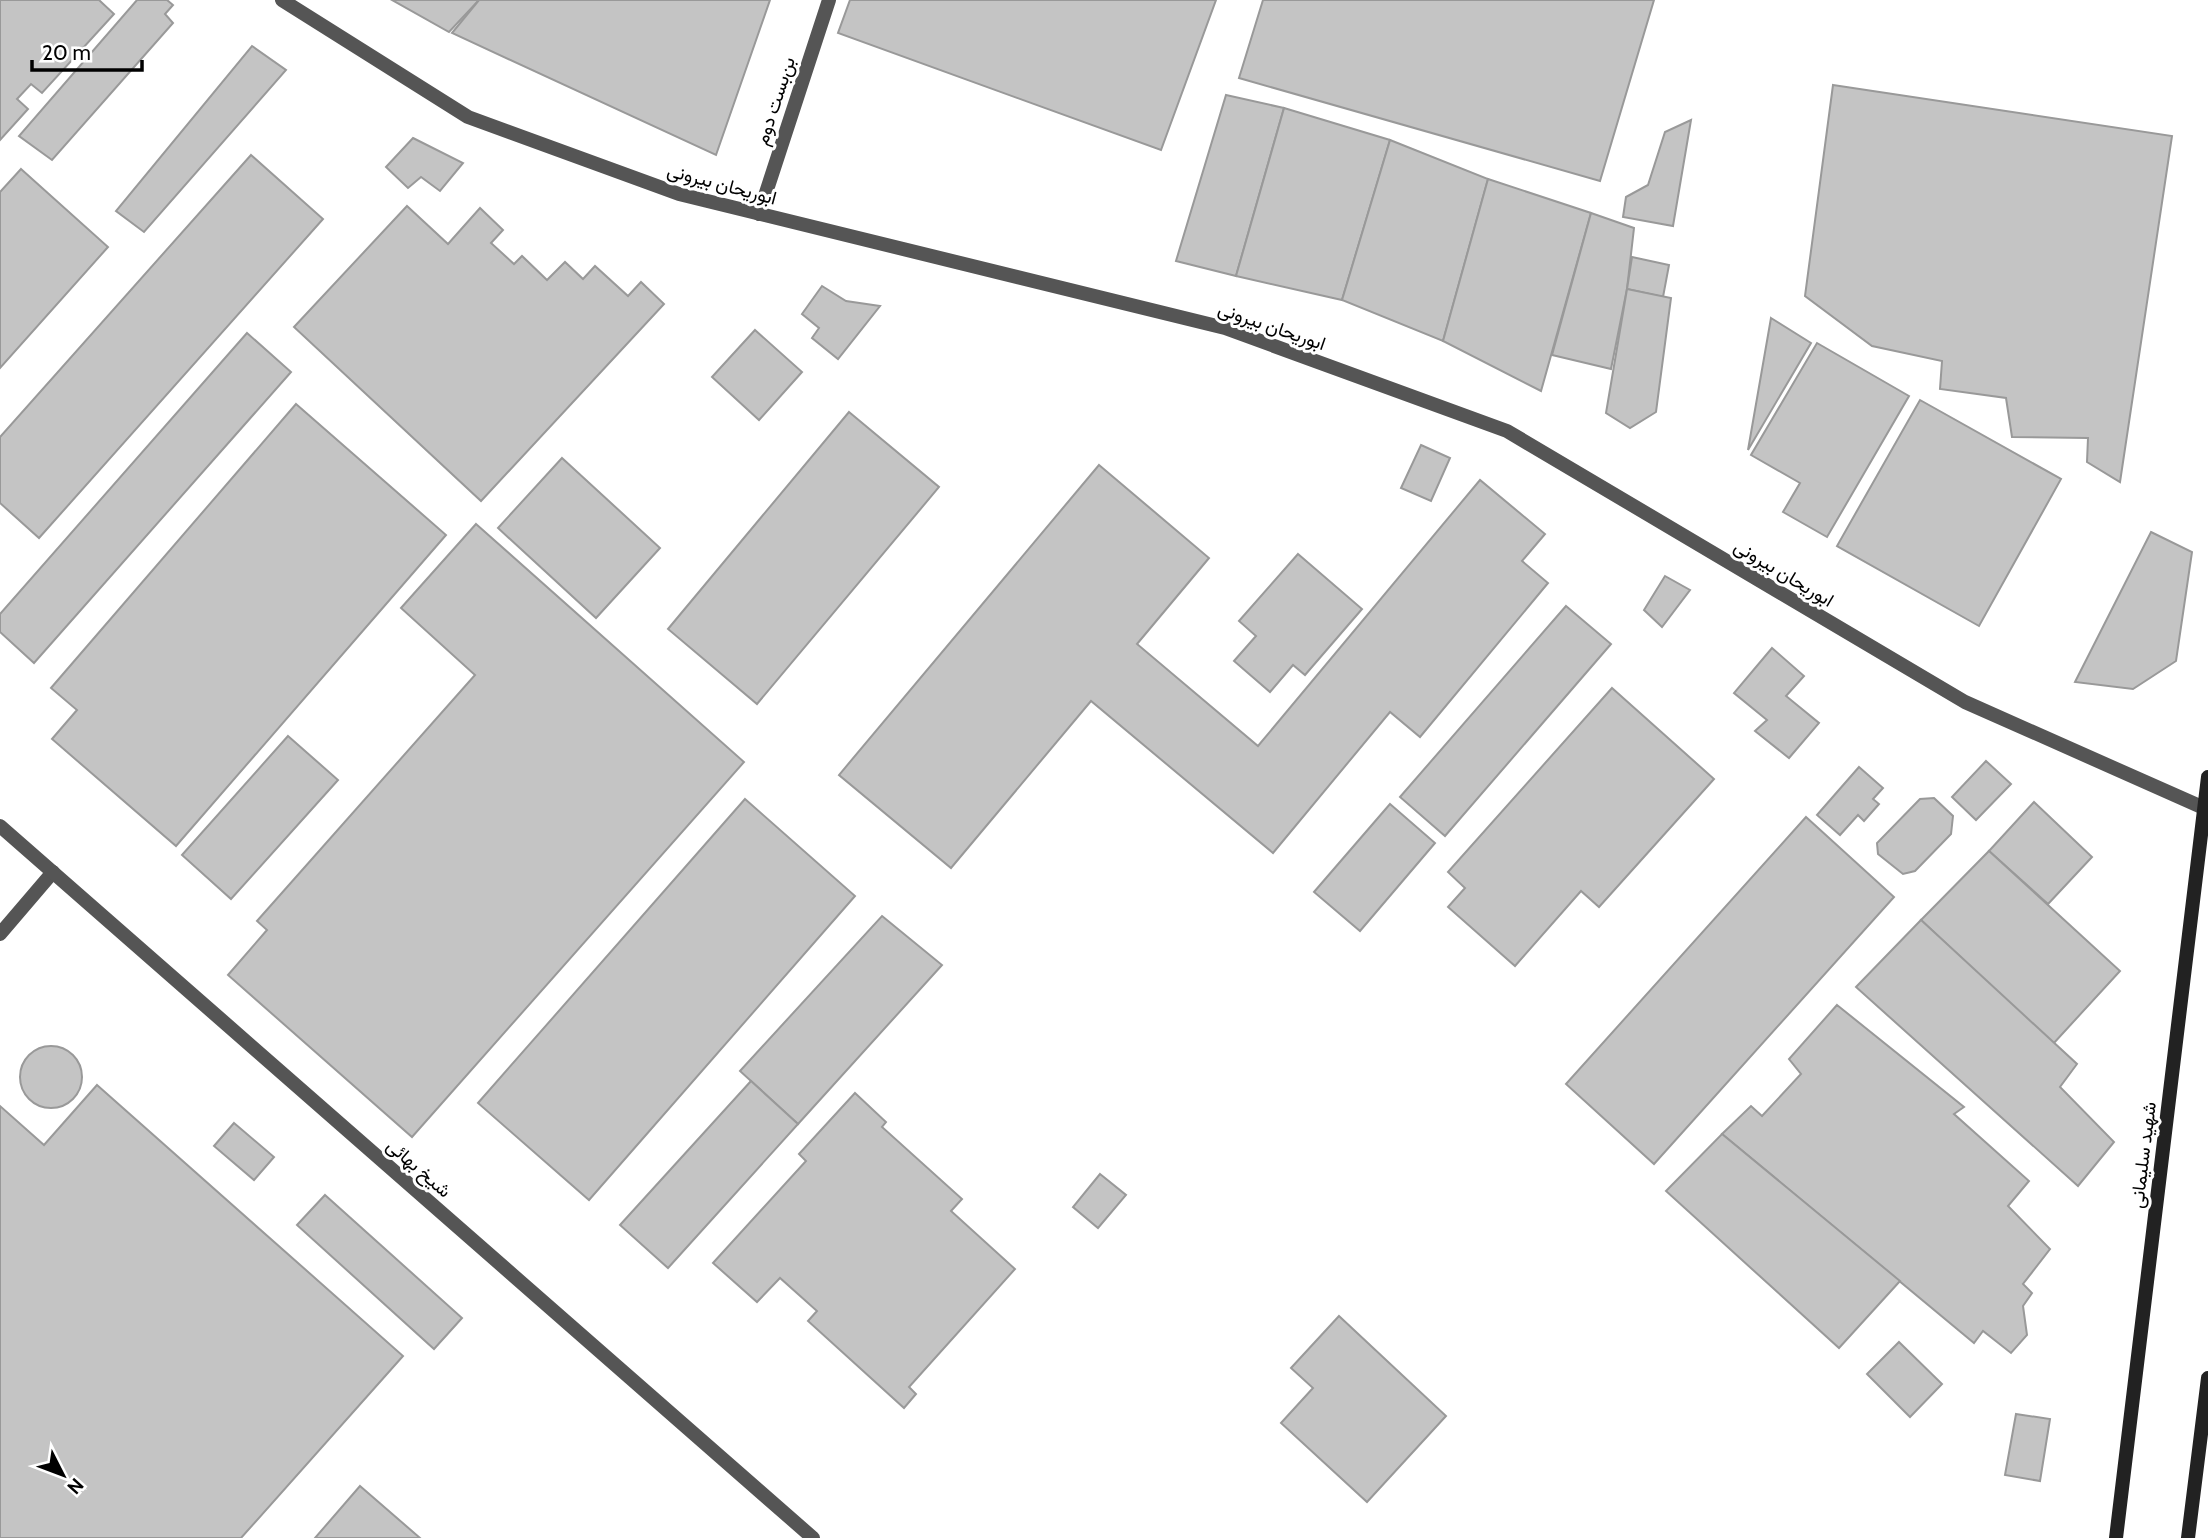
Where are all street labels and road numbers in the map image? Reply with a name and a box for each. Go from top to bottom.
street label: بن‌بست دوم [750,54,801,148]
street label: ابوریحان بیرونی [665,158,779,210]
street label: ابوریحان بیرونی [1215,297,1329,355]
street label: ابوریحان بیرونی [1730,534,1838,612]
street label: شهید سلیمانی [2125,1100,2161,1210]
street label: شیخ بهائی [381,1134,456,1204]

